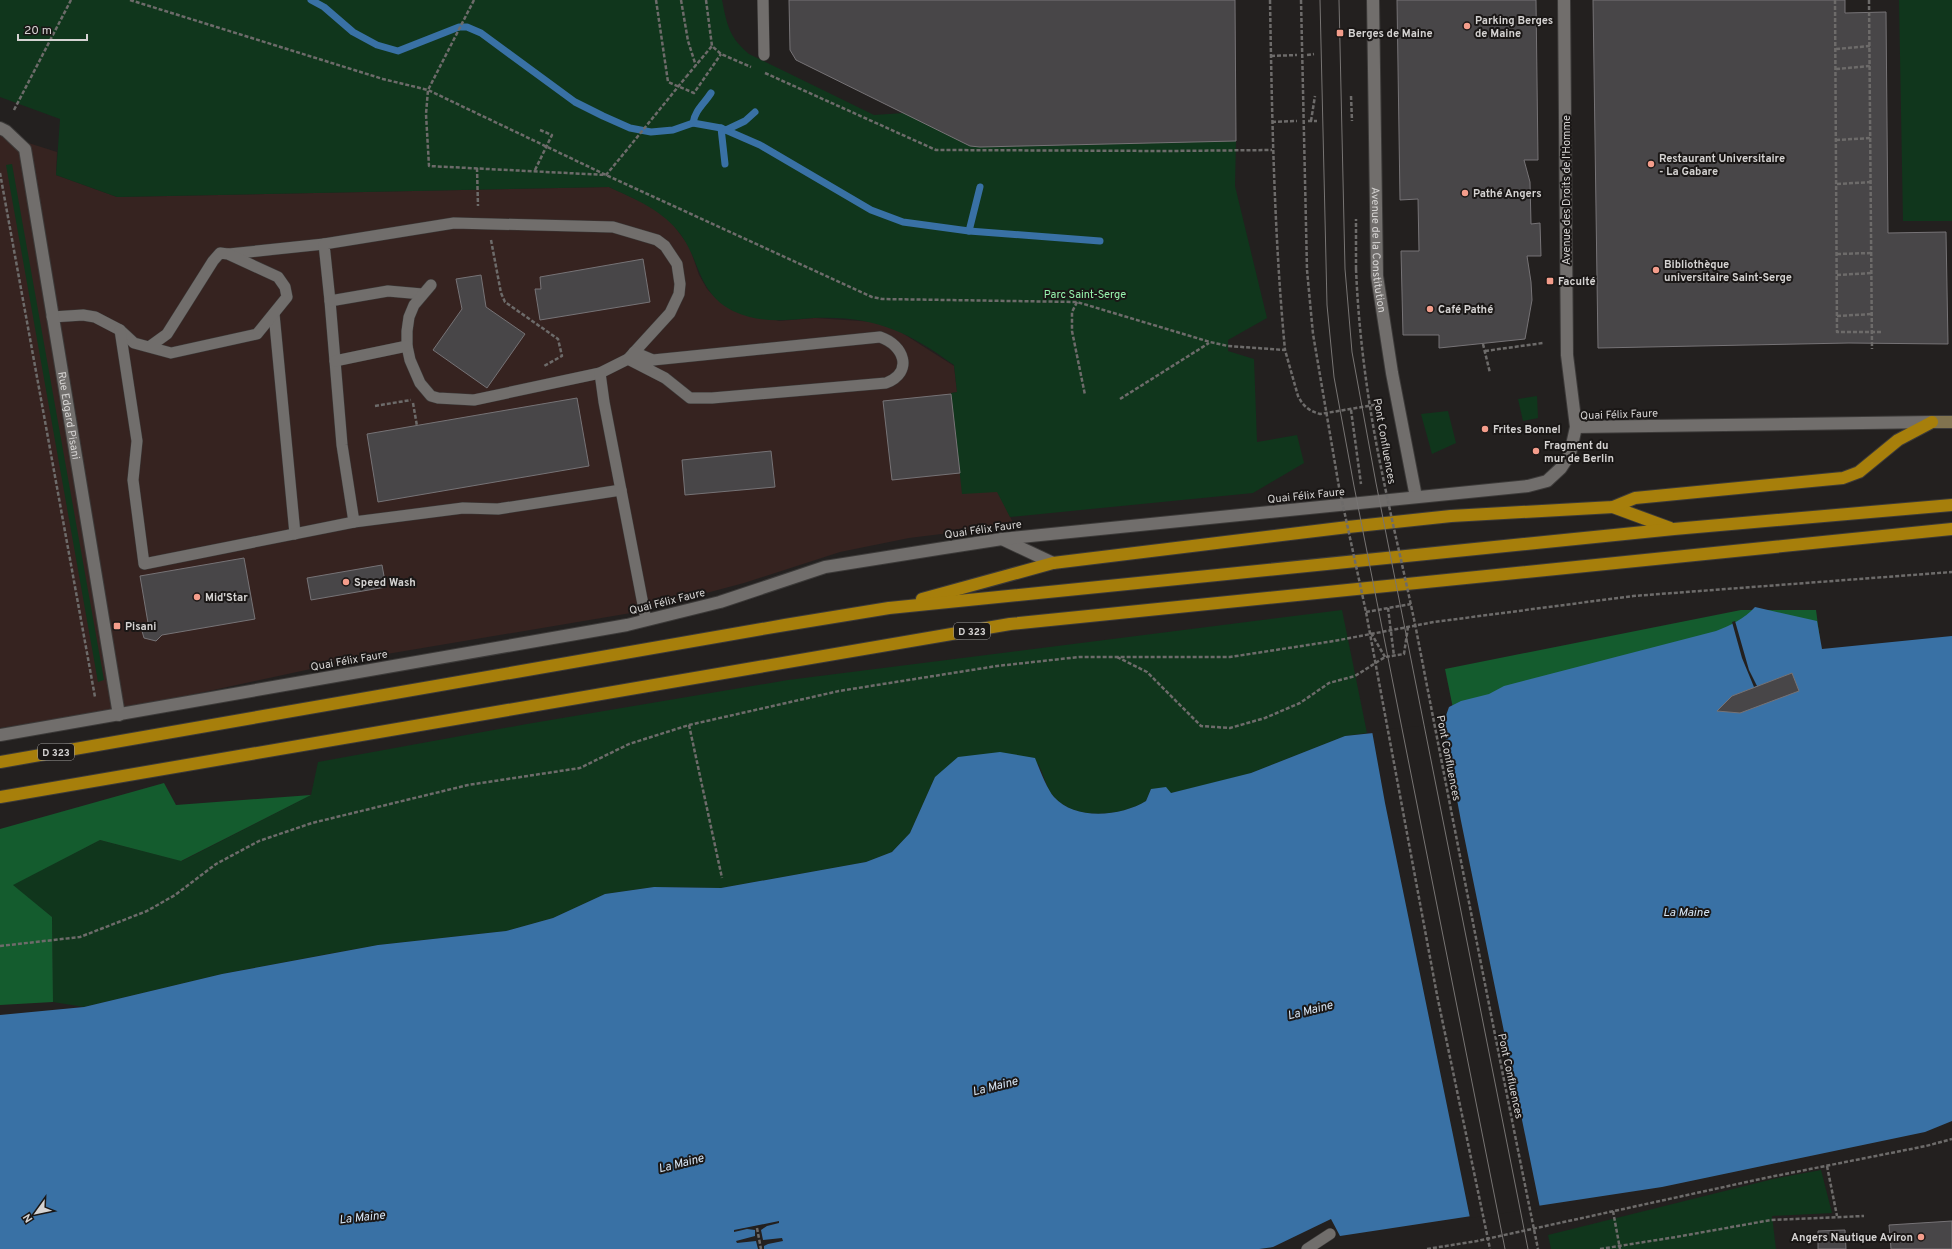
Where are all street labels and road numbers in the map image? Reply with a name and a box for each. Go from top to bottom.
street label: Avenue des Droits de l'Homme [1560,115,1574,265]
street label: Avenue de la Constitution [1368,187,1389,314]
street label: Rue Edgard Pisani [54,371,82,461]
street label: Pont Confluences [1370,397,1398,485]
street label: Quai Félix Faure [1580,407,1658,423]
street label: Quai Félix Faure [1267,485,1346,507]
street label: Quai Félix Faure [944,518,1023,542]
street label: Quai Félix Faure [628,586,707,618]
road number: D 323 [954,623,990,639]
street label: Quai Félix Faure [310,647,389,675]
street label: Pont Confluences [1433,714,1463,802]
road number: D 323 [38,744,74,760]
street label: Pont Confluences [1494,1032,1526,1120]

